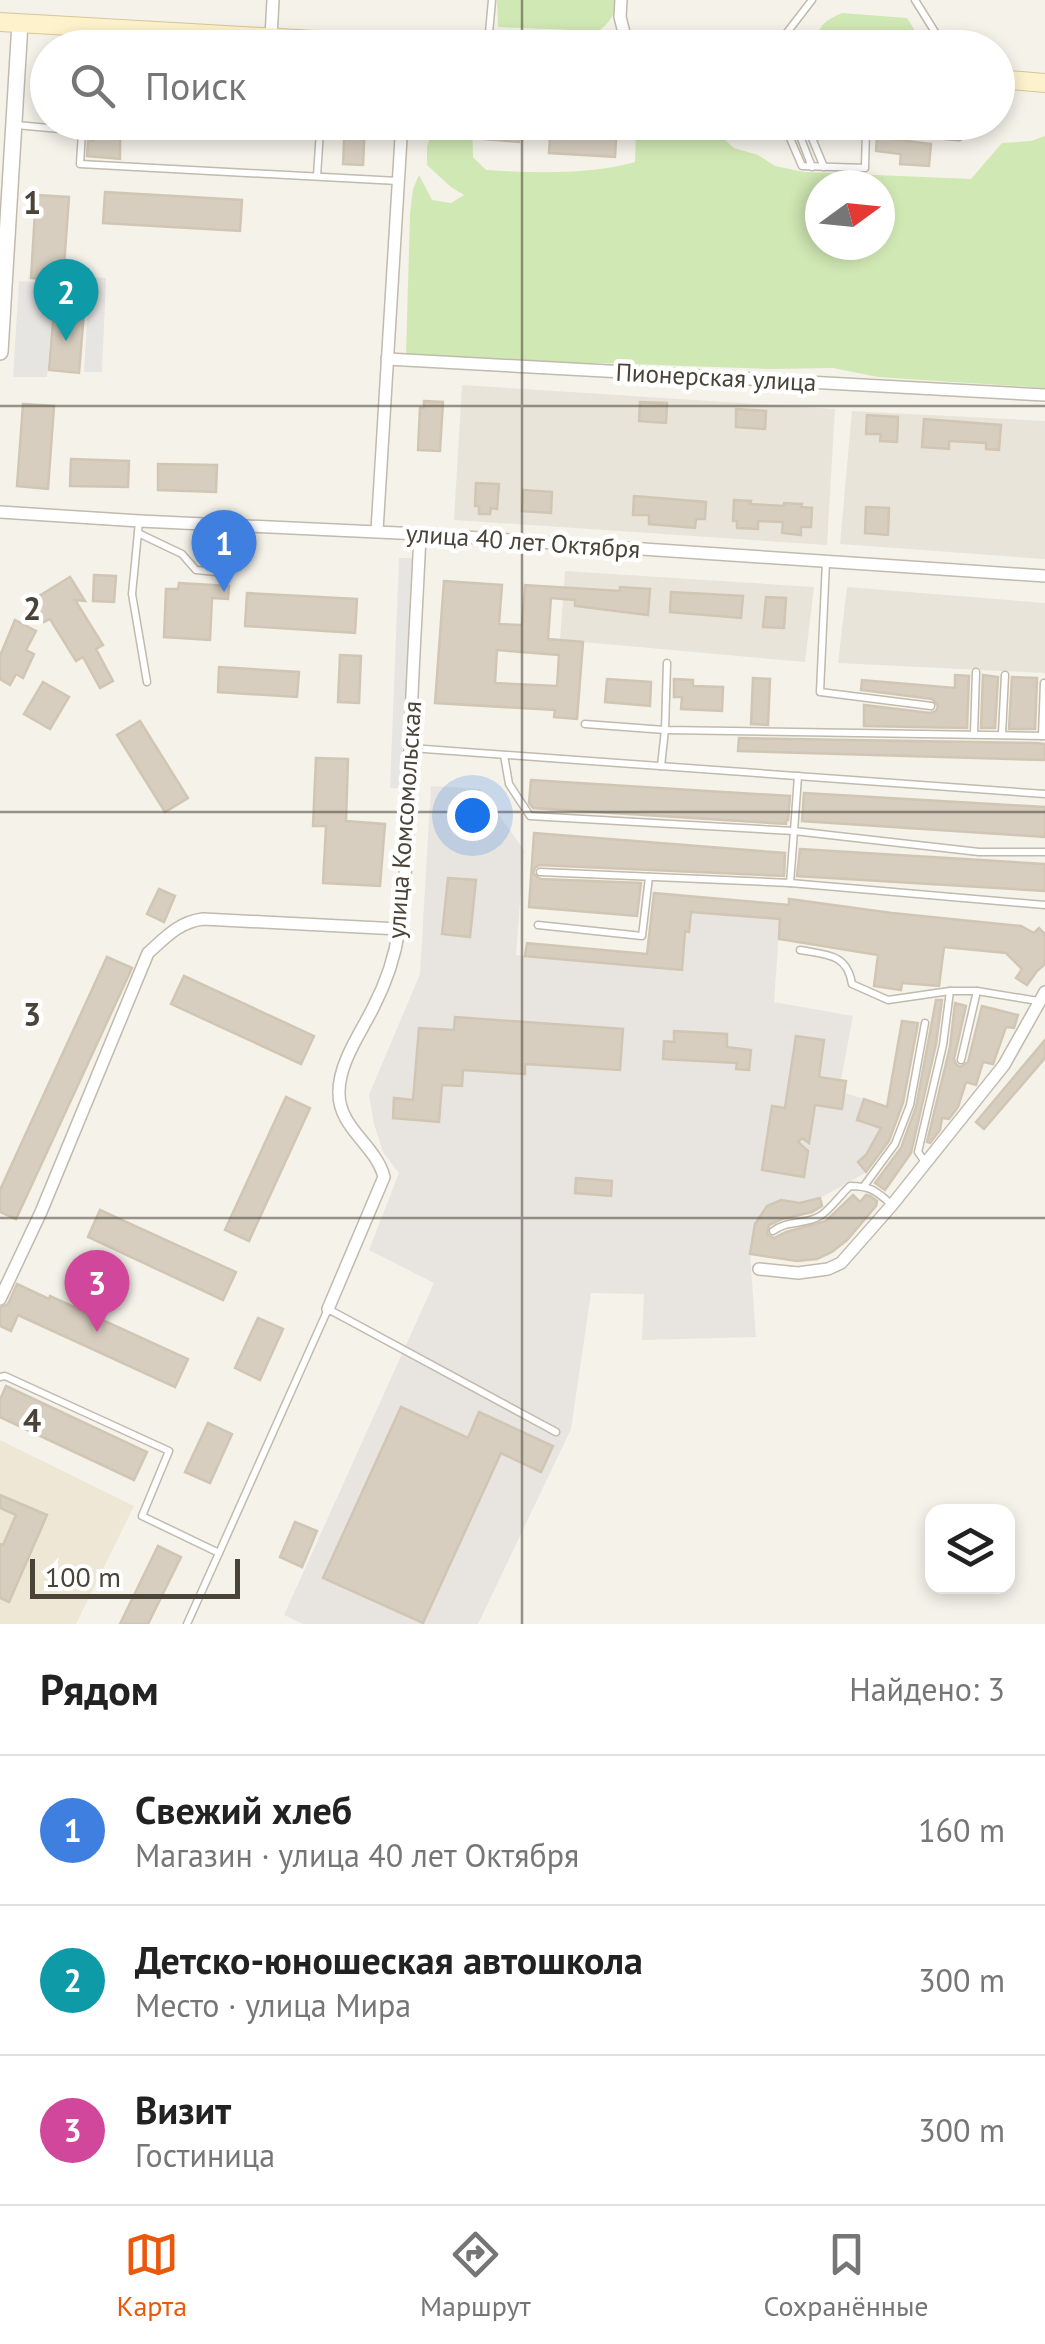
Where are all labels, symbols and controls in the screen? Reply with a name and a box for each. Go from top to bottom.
search box [30,30,1015,140]
icon: search [65,58,120,113]
text: Поиск [145,61,246,110]
north arrow [805,170,895,260]
text: 1 [23,181,41,223]
pin: 2 [34,258,98,341]
street label: Пионерская улица [615,356,817,398]
pin: 1 [192,510,256,592]
street label: улица 40 лет Октября [405,517,641,565]
text: 2 [23,587,41,629]
street label: улица Комсомольская [380,700,428,940]
your location [447,790,498,841]
text: 3 [23,993,41,1035]
pin: 3 [64,1250,130,1332]
text: 4 [23,1399,41,1441]
map controls [925,1504,1015,1594]
button: layers [925,1504,1015,1594]
scale bar [30,1554,240,1598]
text: 100 m [45,1558,121,1595]
text: Рядом [40,1662,159,1717]
text: Найдено: 3 [849,1668,1005,1710]
text: Свежий хлеб [135,1785,352,1834]
text: 1 [63,1809,82,1851]
text: 160 m [918,1809,1005,1851]
text: Магазин · улица 40 лет Октября [135,1834,579,1876]
text: Детско-юношеская автошкола [135,1935,643,1984]
text: 2 [63,1959,82,2001]
text: 300 m [918,1959,1005,2001]
text: Место · улица Мира [135,1984,411,2026]
text: Визит [135,2085,231,2134]
text: 3 [63,2109,82,2151]
text: 300 m [918,2109,1005,2151]
text: Гостиница [135,2134,275,2176]
tab: Карта [116,2227,187,2324]
tab: Маршрут [420,2227,531,2324]
tab: Сохранённые [763,2227,929,2324]

